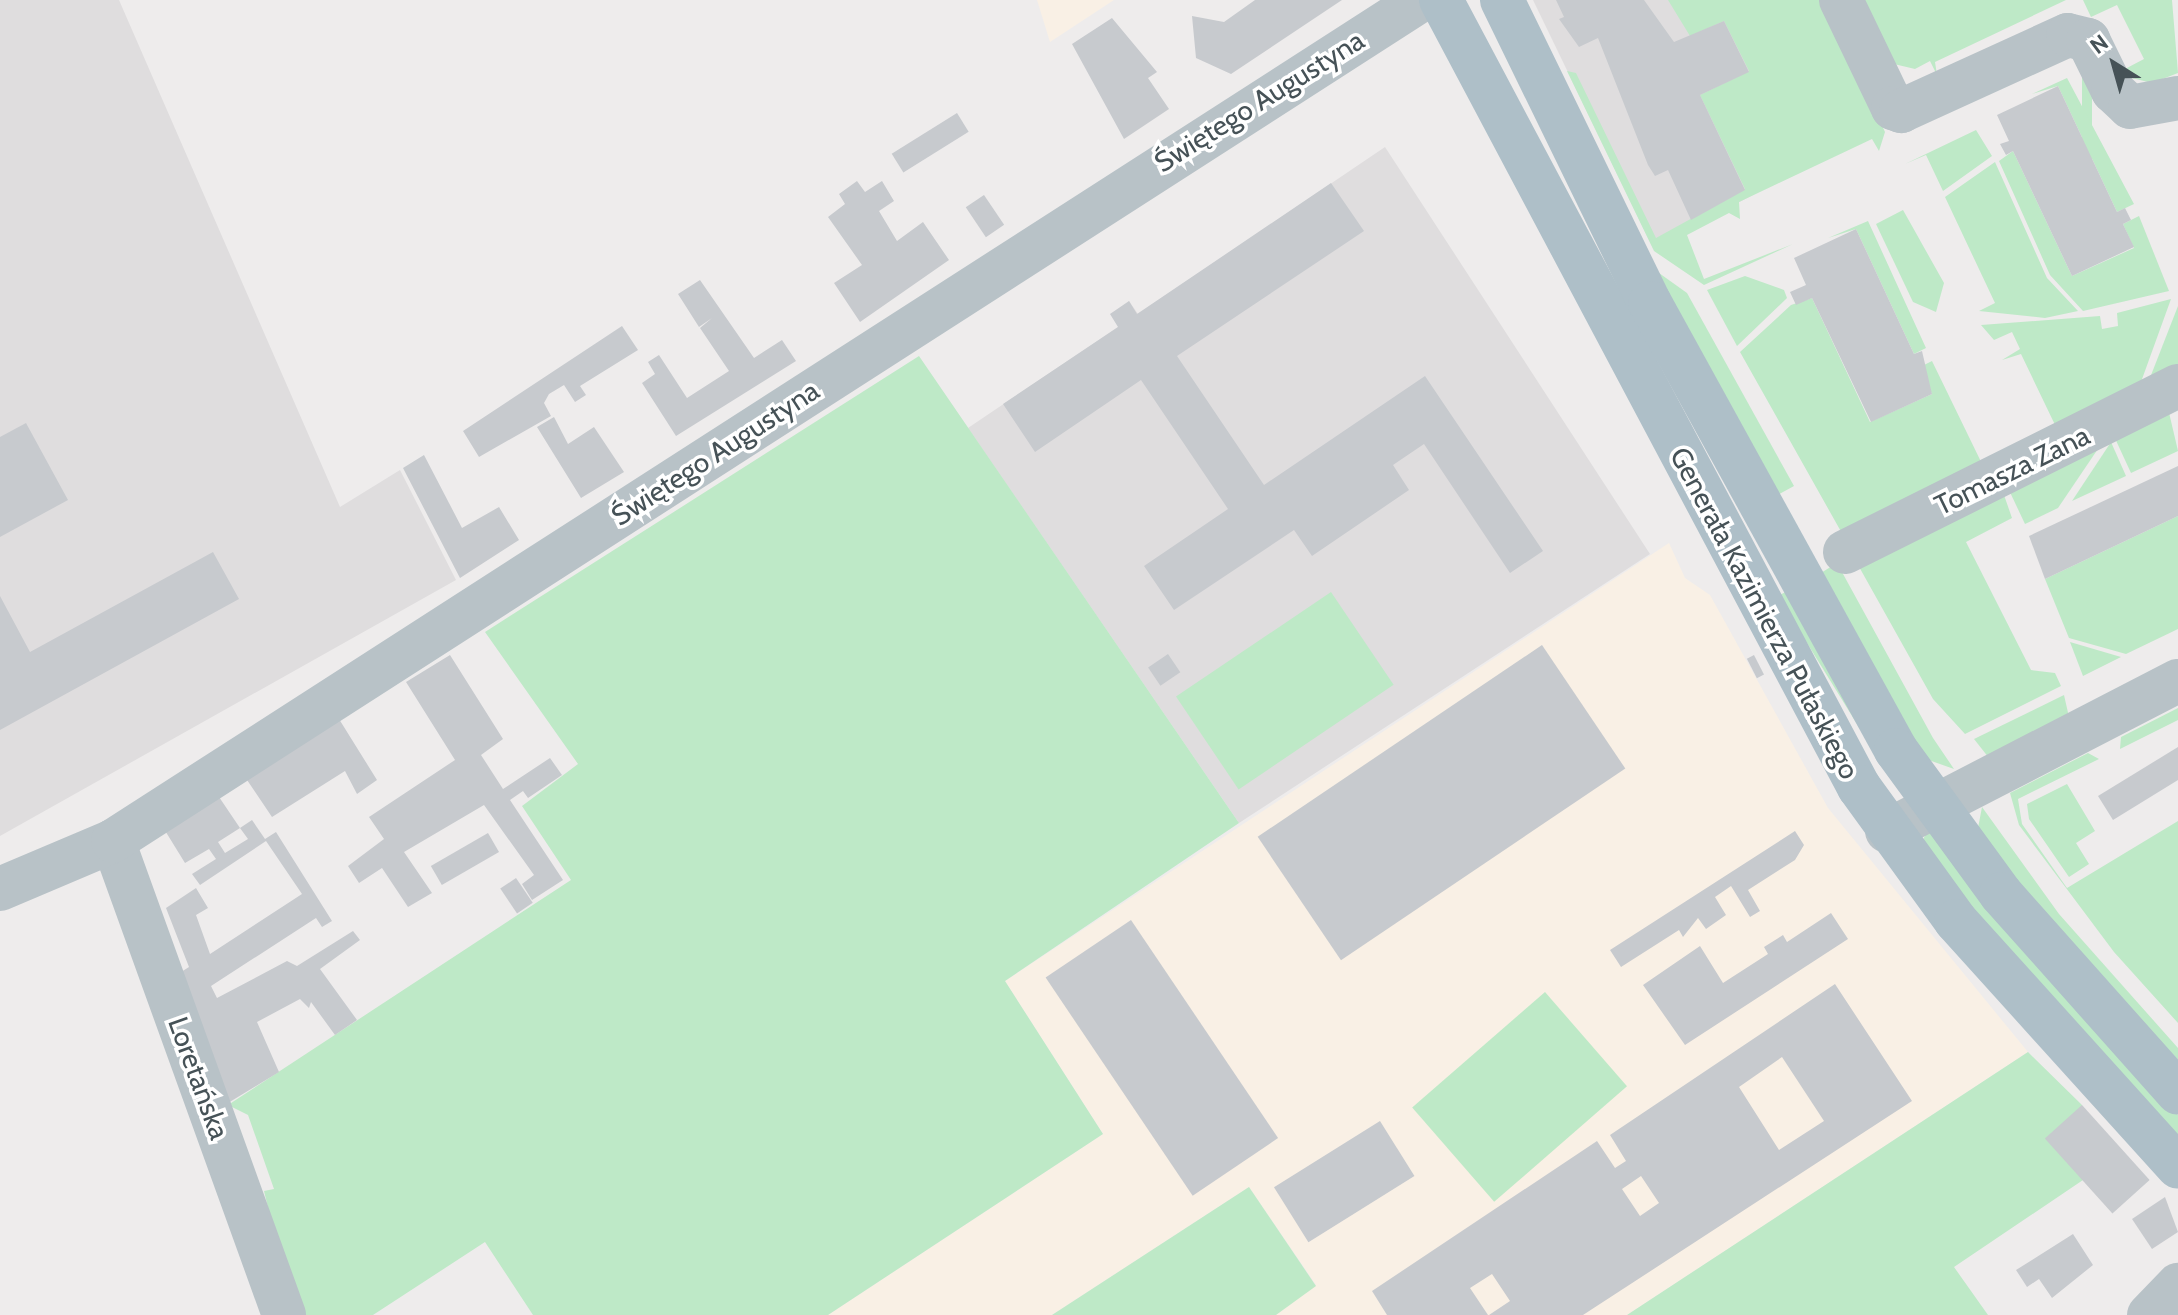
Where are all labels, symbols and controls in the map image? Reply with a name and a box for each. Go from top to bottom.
street label: Świętego Augustyna [1148,23,1370,179]
north arrow [2074,24,2154,104]
text: N [2085,29,2114,60]
street label: Świętego Augustyna [605,373,825,533]
street label: Tomasza Zana [1929,418,2095,522]
street label: Generała Kazimierza Pułaskiego [1663,441,1867,785]
street label: Loretańska [161,1012,237,1144]

